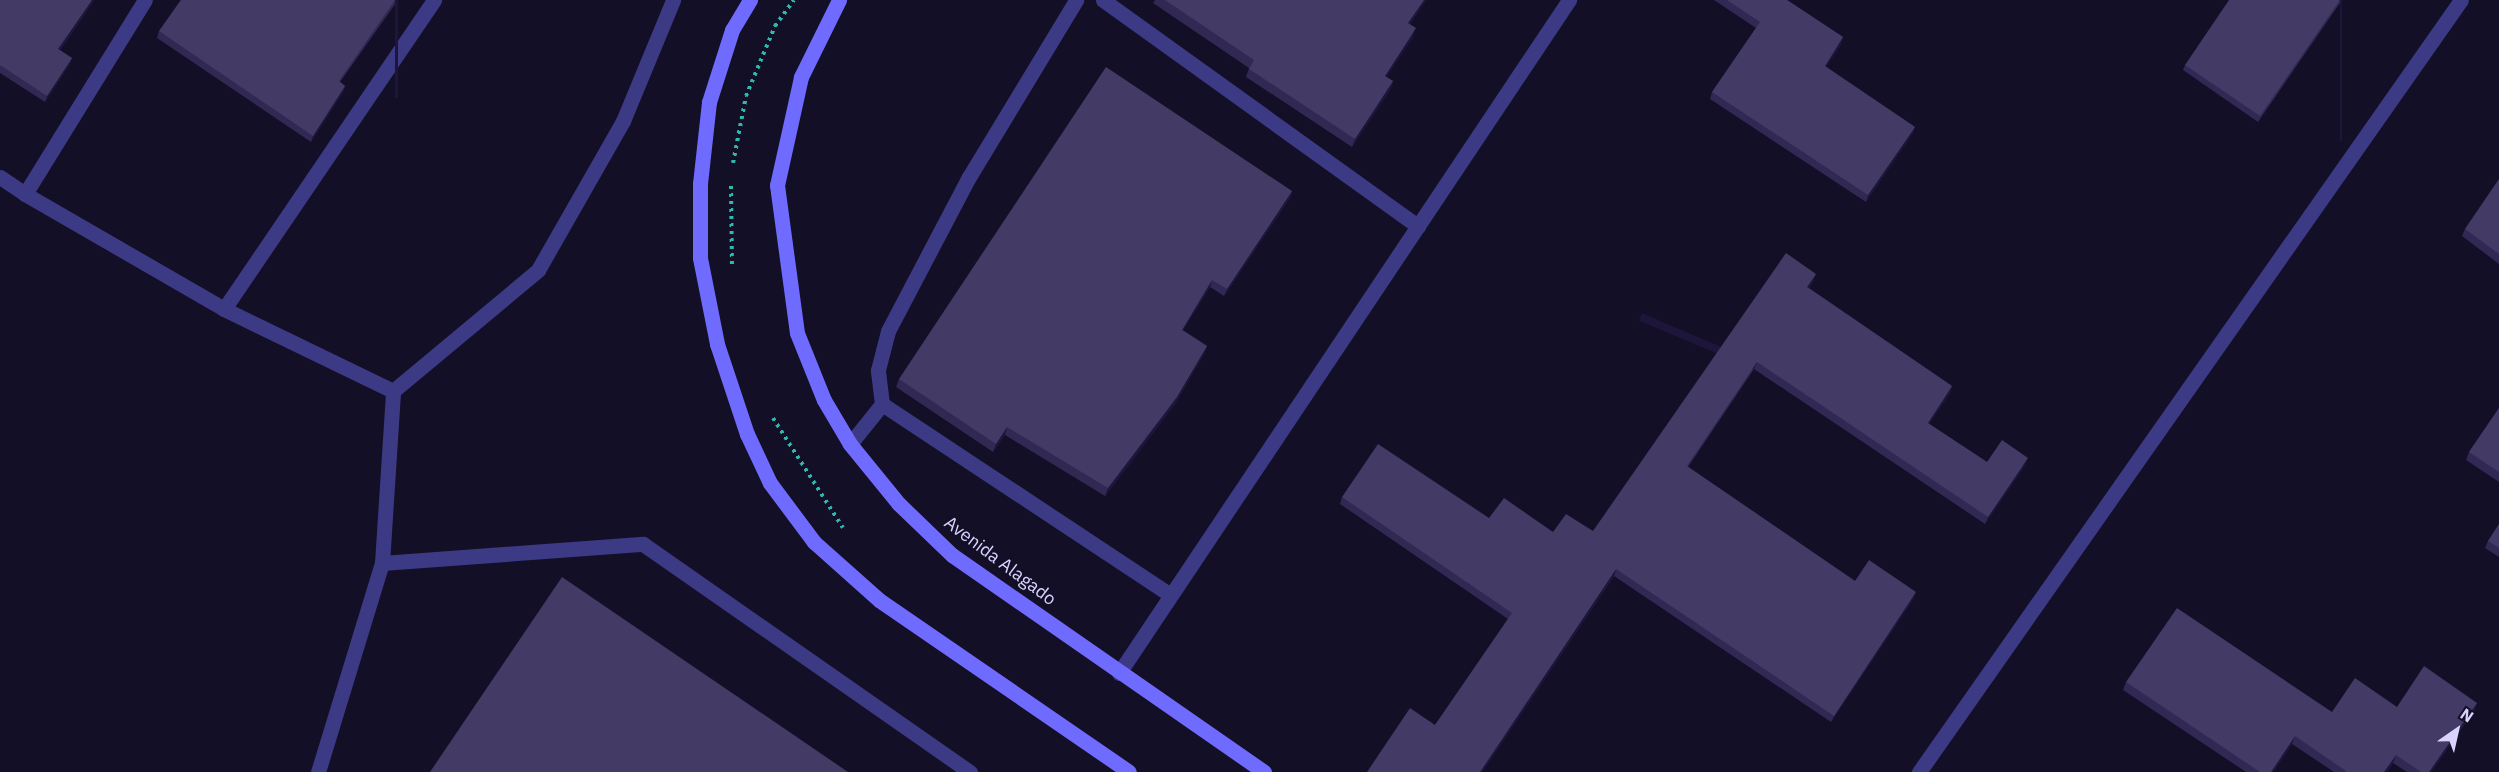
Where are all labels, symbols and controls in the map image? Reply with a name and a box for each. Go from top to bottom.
street label: Avenida Alagado [940,512,1060,610]
north arrow [2427,700,2487,760]
text: N [2457,704,2477,727]

